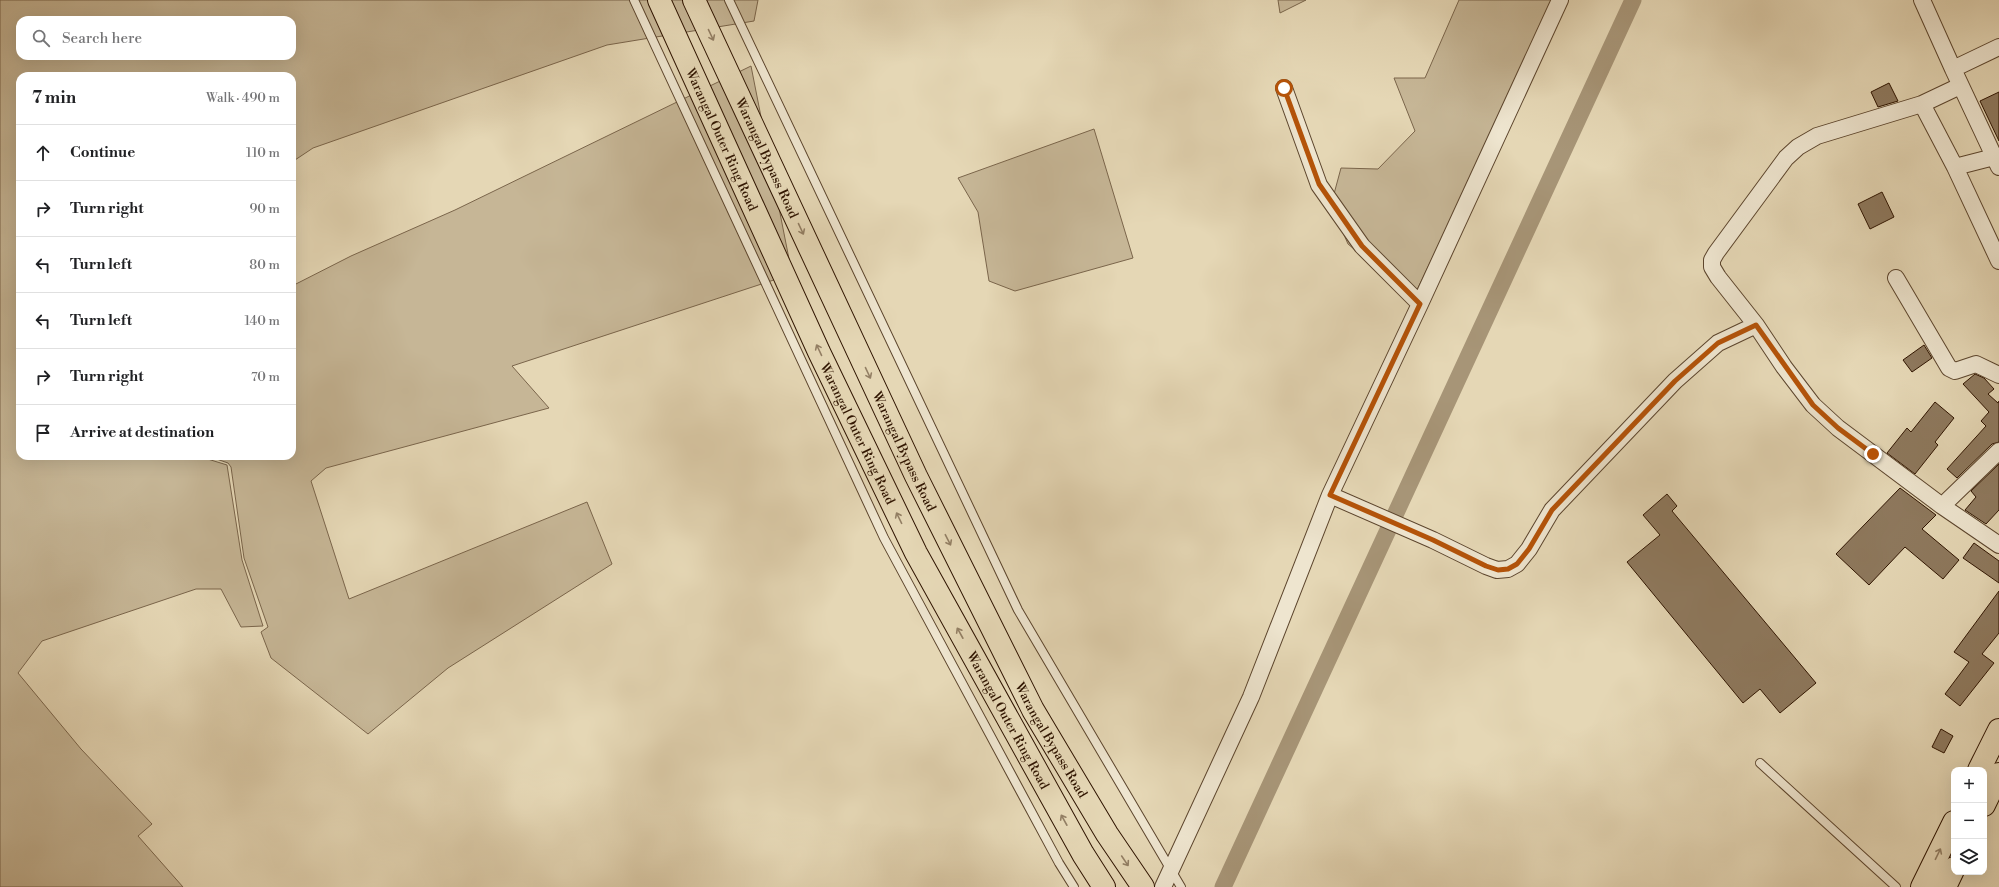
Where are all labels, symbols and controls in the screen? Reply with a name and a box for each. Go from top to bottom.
search box [16,16,296,60]
icon: search [30,27,52,49]
text: Search here [62,29,142,48]
one-way arrow [707,29,715,41]
street label: Warangal Outer Ring Road [682,65,761,214]
route start [1275,79,1293,97]
text: 7 min [32,87,76,109]
text: Walk · 490 m [206,90,280,106]
street label: Warangal Bypass Road [731,95,802,221]
icon: ahead [32,142,54,164]
text: Continue [70,143,135,162]
text: 110 m [246,145,280,161]
icon: right [32,198,54,220]
text: Turn right [70,199,144,218]
text: 90 m [249,201,280,217]
one-way arrow [798,223,805,235]
icon: left [32,254,54,276]
text: Turn left [70,255,132,274]
text: 80 m [249,257,280,273]
icon: left [32,310,54,332]
text: Turn left [70,311,132,330]
text: 140 m [244,313,280,329]
one-way arrow [815,345,822,357]
street label: Warangal Outer Ring Road [816,360,899,508]
icon: right [32,366,54,388]
one-way arrow [865,366,872,378]
text: Turn right [70,367,144,386]
text: 70 m [251,369,280,385]
street label: Warangal Bypass Road [868,388,940,515]
icon: arrive [32,422,54,444]
text: Arrive at destination [70,423,214,442]
route end [1864,445,1882,463]
one-way arrow [895,512,902,524]
one-way arrow [945,534,952,546]
one-way arrow [956,627,964,639]
street label: Warangal Outer Ring Road [963,648,1053,793]
street label: Warangal Bypass Road [1011,679,1091,801]
map controls [1951,767,1987,875]
button: + [1951,767,1987,803]
button: − [1951,803,1987,839]
one-way arrow [1060,814,1068,826]
button: layers [1951,839,1987,875]
one-way arrow [1935,849,1942,861]
one-way arrow [1121,855,1129,866]

